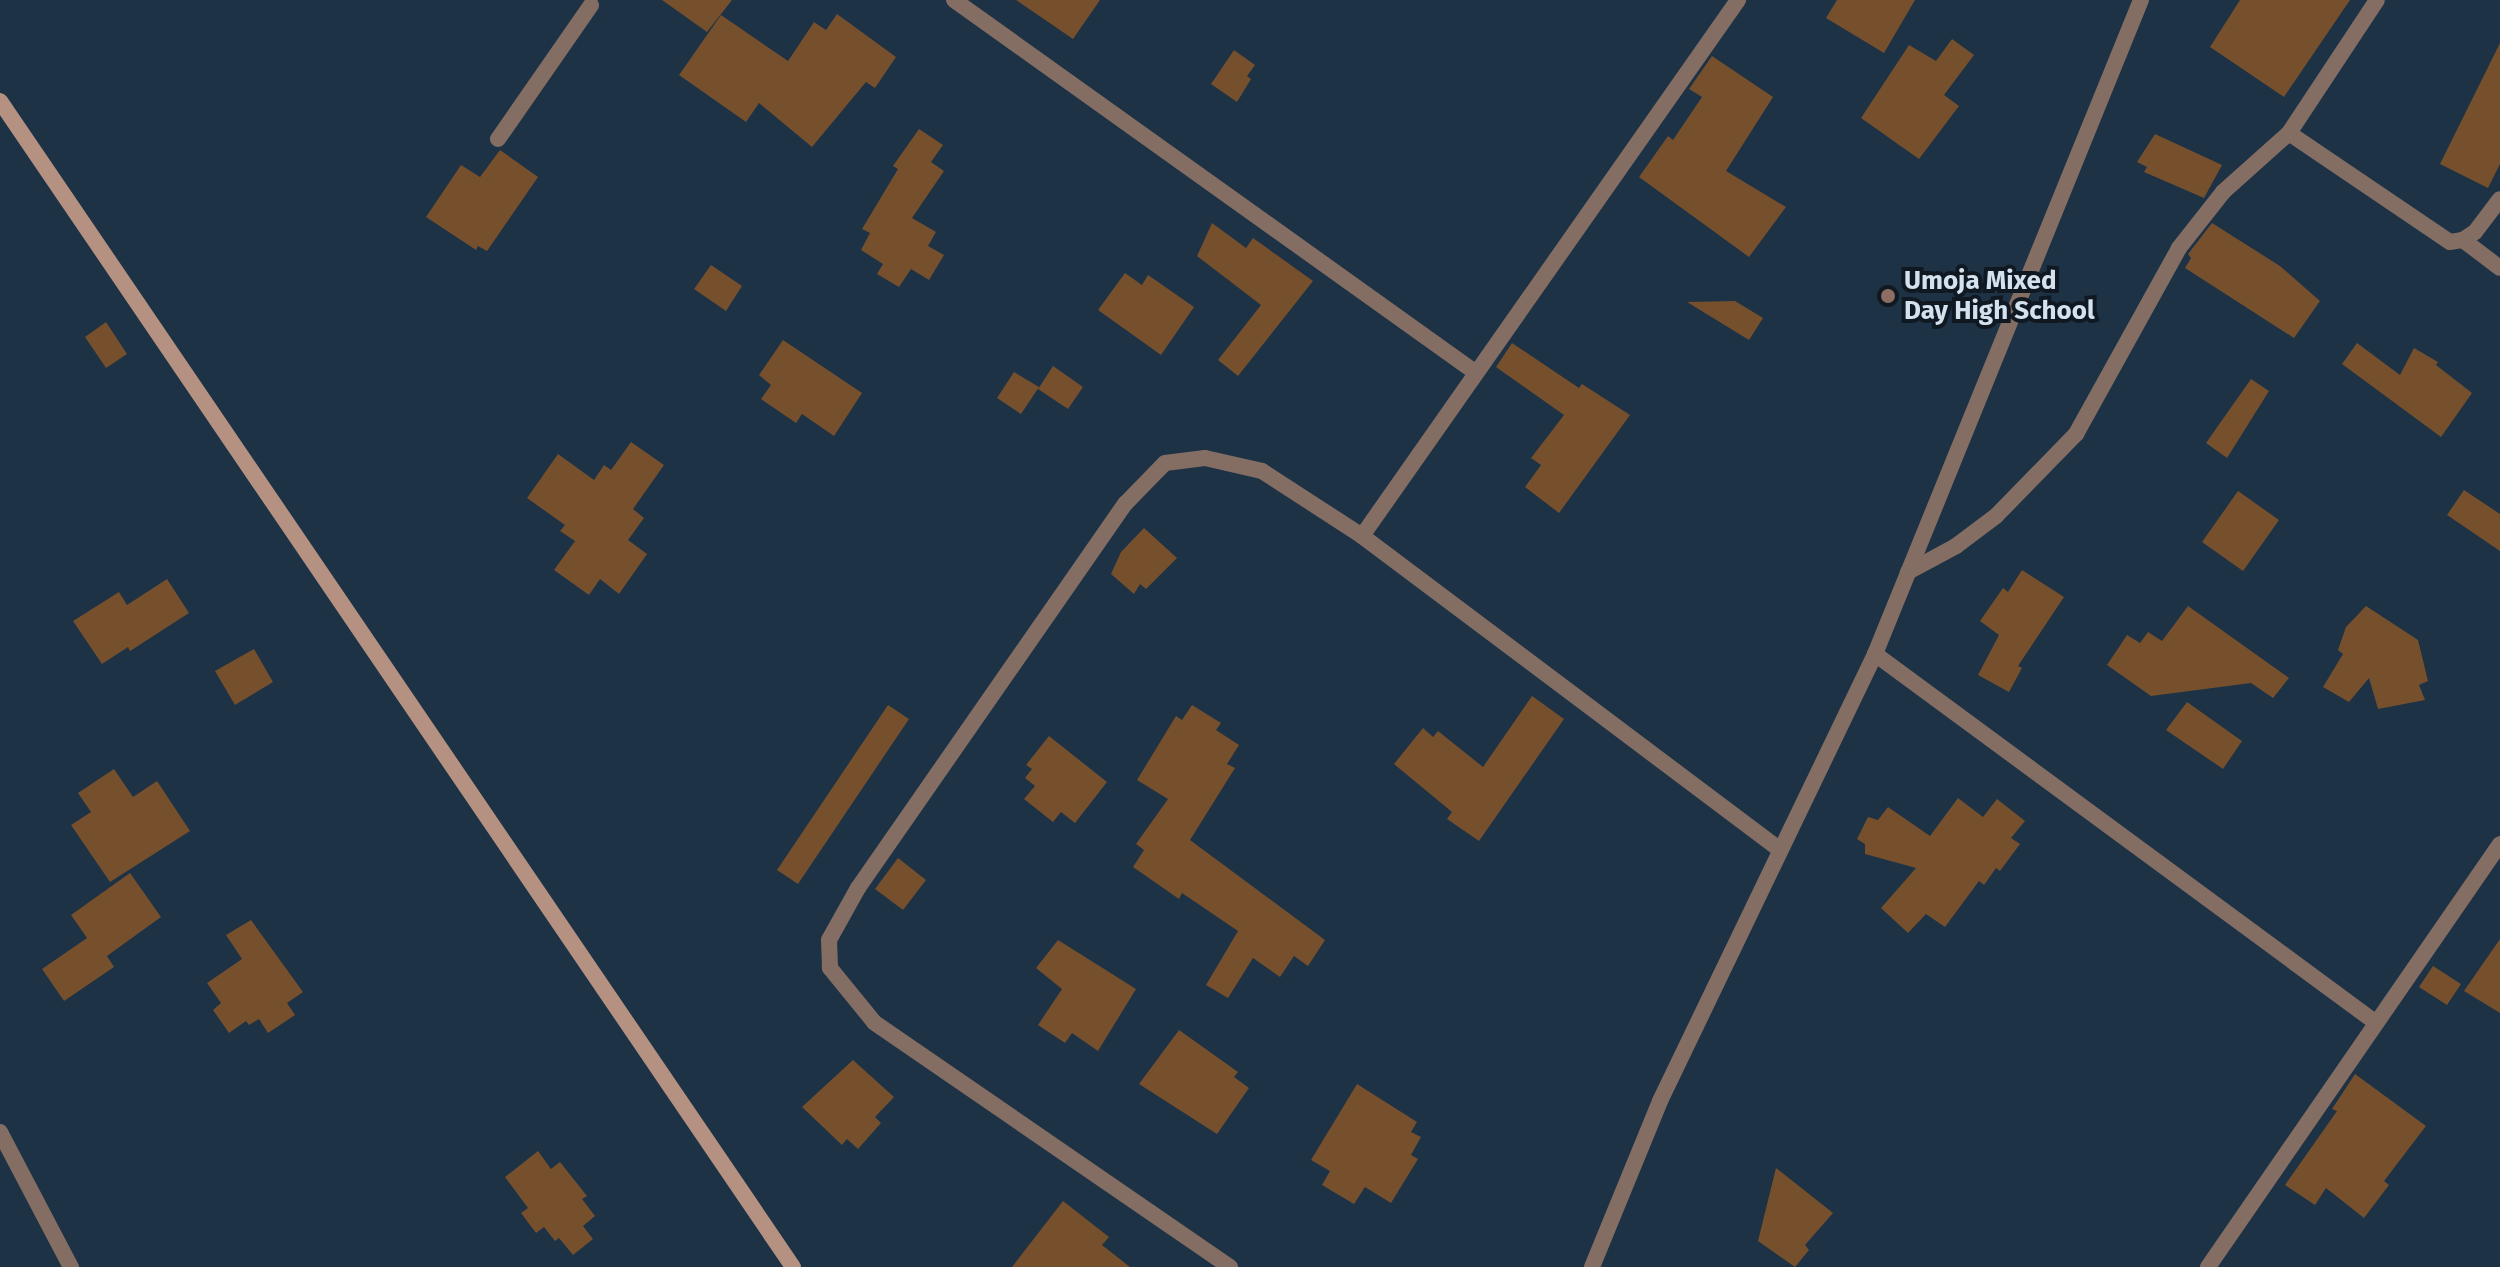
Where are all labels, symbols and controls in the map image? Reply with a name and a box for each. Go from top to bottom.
place label: Umoja Mixed Day High School [1904,265,2095,326]
marker: Umoja Mixed Day High School [1879,287,1897,305]

